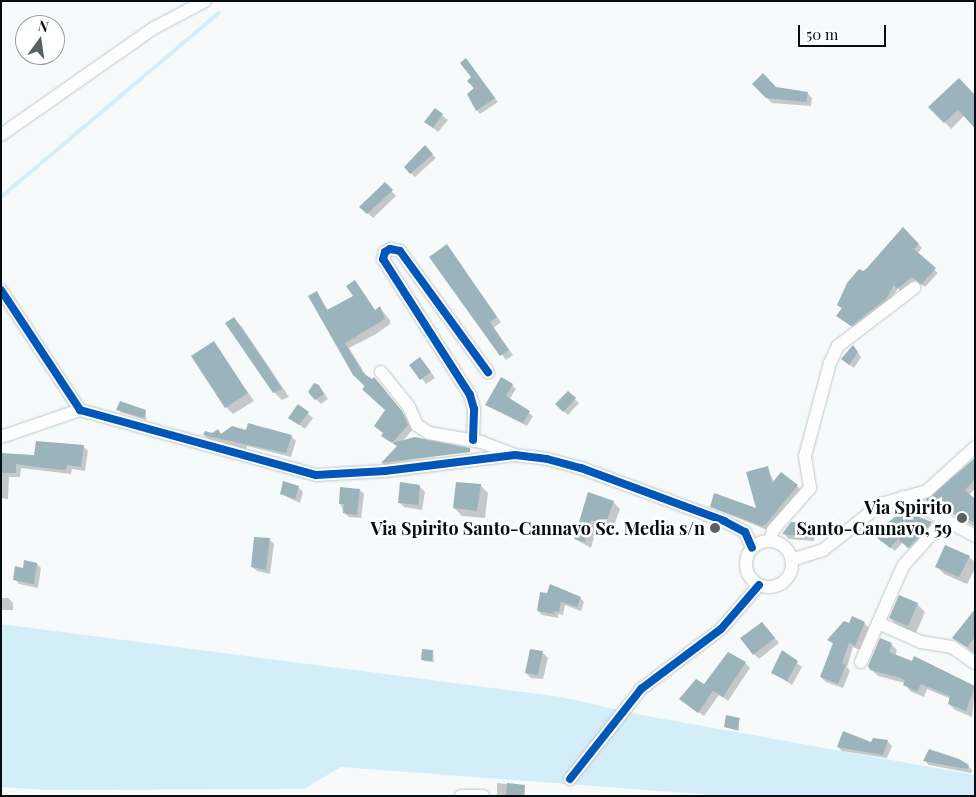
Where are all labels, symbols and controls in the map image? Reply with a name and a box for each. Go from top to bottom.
north arrow [15,15,65,65]
text: N [36,15,51,36]
scale bar [801,15,888,47]
text: 50 m [806,24,838,44]
place label: Via Spirito Santo-Cannavo, 59 [796,497,952,540]
marker: Via Spirito Santo-Cannavo, 59 [956,512,968,524]
place label: Via Spirito Santo-Cannavo Sc. Media s/n [370,517,705,539]
marker: Via Spirito Santo-Cannavo Sc. Media s/n [709,522,721,534]

